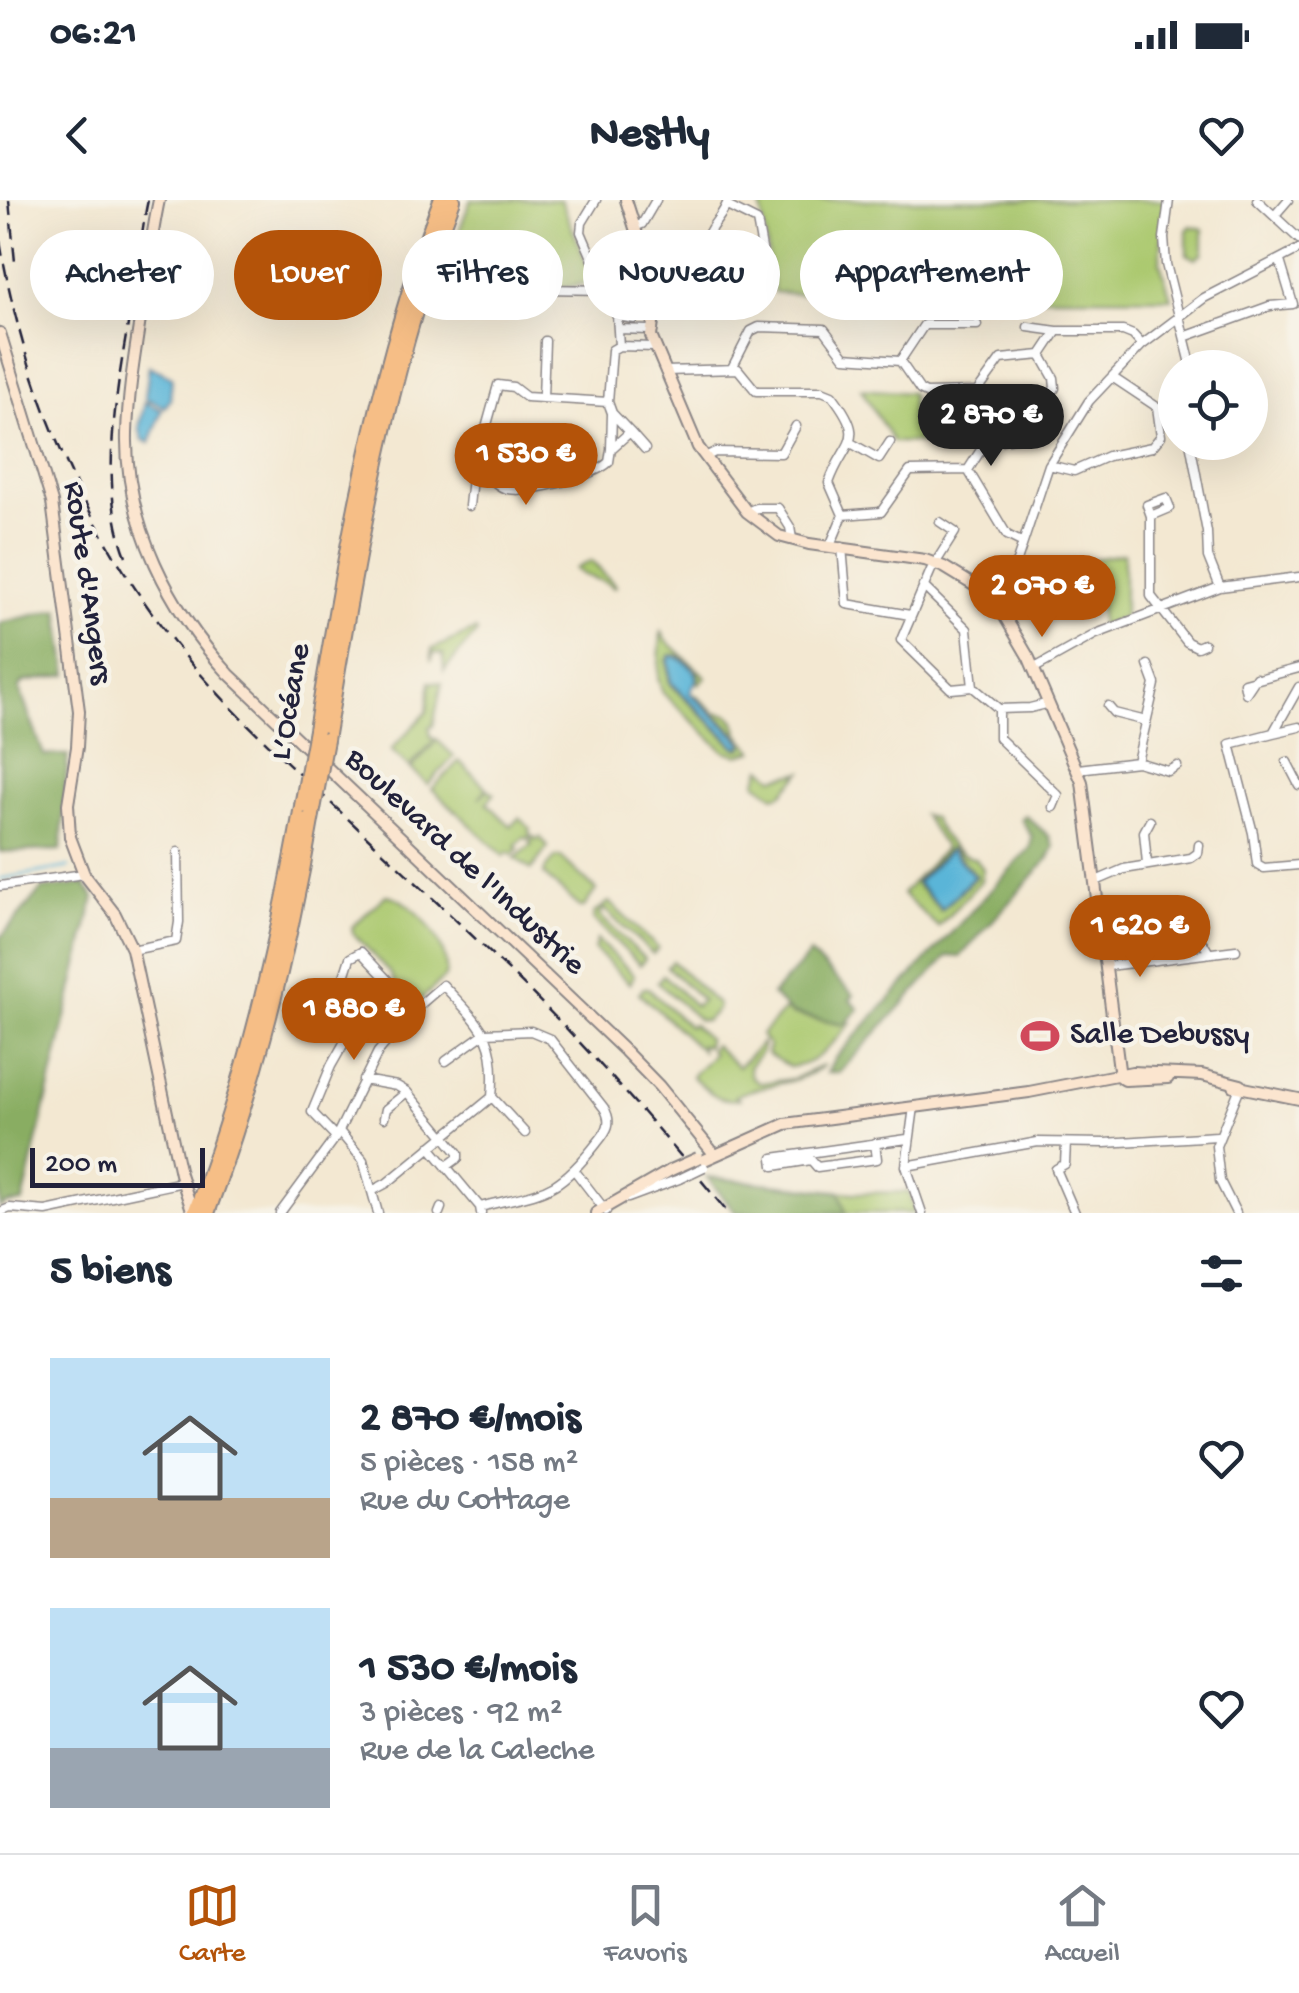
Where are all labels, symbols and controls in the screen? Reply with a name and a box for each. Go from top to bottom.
text: 06:21 [50,13,137,57]
icon: back [50,108,105,163]
icon: heart [1194,108,1249,163]
text: Nestly [590,109,709,162]
chip: Acheter [30,230,214,320]
chip: Louer [234,230,382,320]
chip: Filtres [402,230,563,320]
chip: Nouveau [583,230,780,320]
chip: Appartement [800,230,1063,320]
map controls [1158,350,1268,460]
button: locate [1158,350,1268,460]
pin: 2 870 € [899,384,1083,469]
text: 2 870 € [940,397,1042,435]
pin: 1 530 € [434,423,618,508]
text: 1 530 € [477,436,575,474]
street label: Route d'Angers [53,479,119,688]
pin: 2 070 € [950,555,1134,640]
text: 2 070 € [991,568,1093,606]
street label: L’Océane [263,640,321,763]
street label: Boulevard de l'Industrie [335,741,593,985]
pin: 1 620 € [1048,895,1232,980]
text: 1 620 € [1091,908,1189,946]
pin: 1 880 € [262,978,446,1063]
text: 1 880 € [304,991,404,1029]
sports icon: Salle Debussy [1019,1015,1061,1057]
place label: Salle Debussy [1070,1017,1250,1055]
scale bar [30,1143,205,1188]
text: 200 m [45,1149,117,1182]
icon: filters [1194,1246,1249,1301]
text: 5 biens [50,1249,170,1298]
text: 2 870 €/mois [360,1396,580,1445]
icon: home [130,1398,250,1518]
icon: heart [1194,1431,1249,1486]
text: 5 pièces · 158 m² [360,1445,578,1483]
text: Rue du Cottage [360,1483,570,1521]
text: 1 530 €/mois [360,1646,576,1695]
icon: home [130,1648,250,1768]
icon: heart [1194,1681,1249,1736]
text: 3 pièces · 92 m² [360,1695,562,1733]
text: Rue de la Caleche [360,1733,594,1771]
tab: Carte [179,1878,246,1971]
tab: Favoris [604,1878,687,1971]
tab: Accueil [1045,1878,1120,1971]

